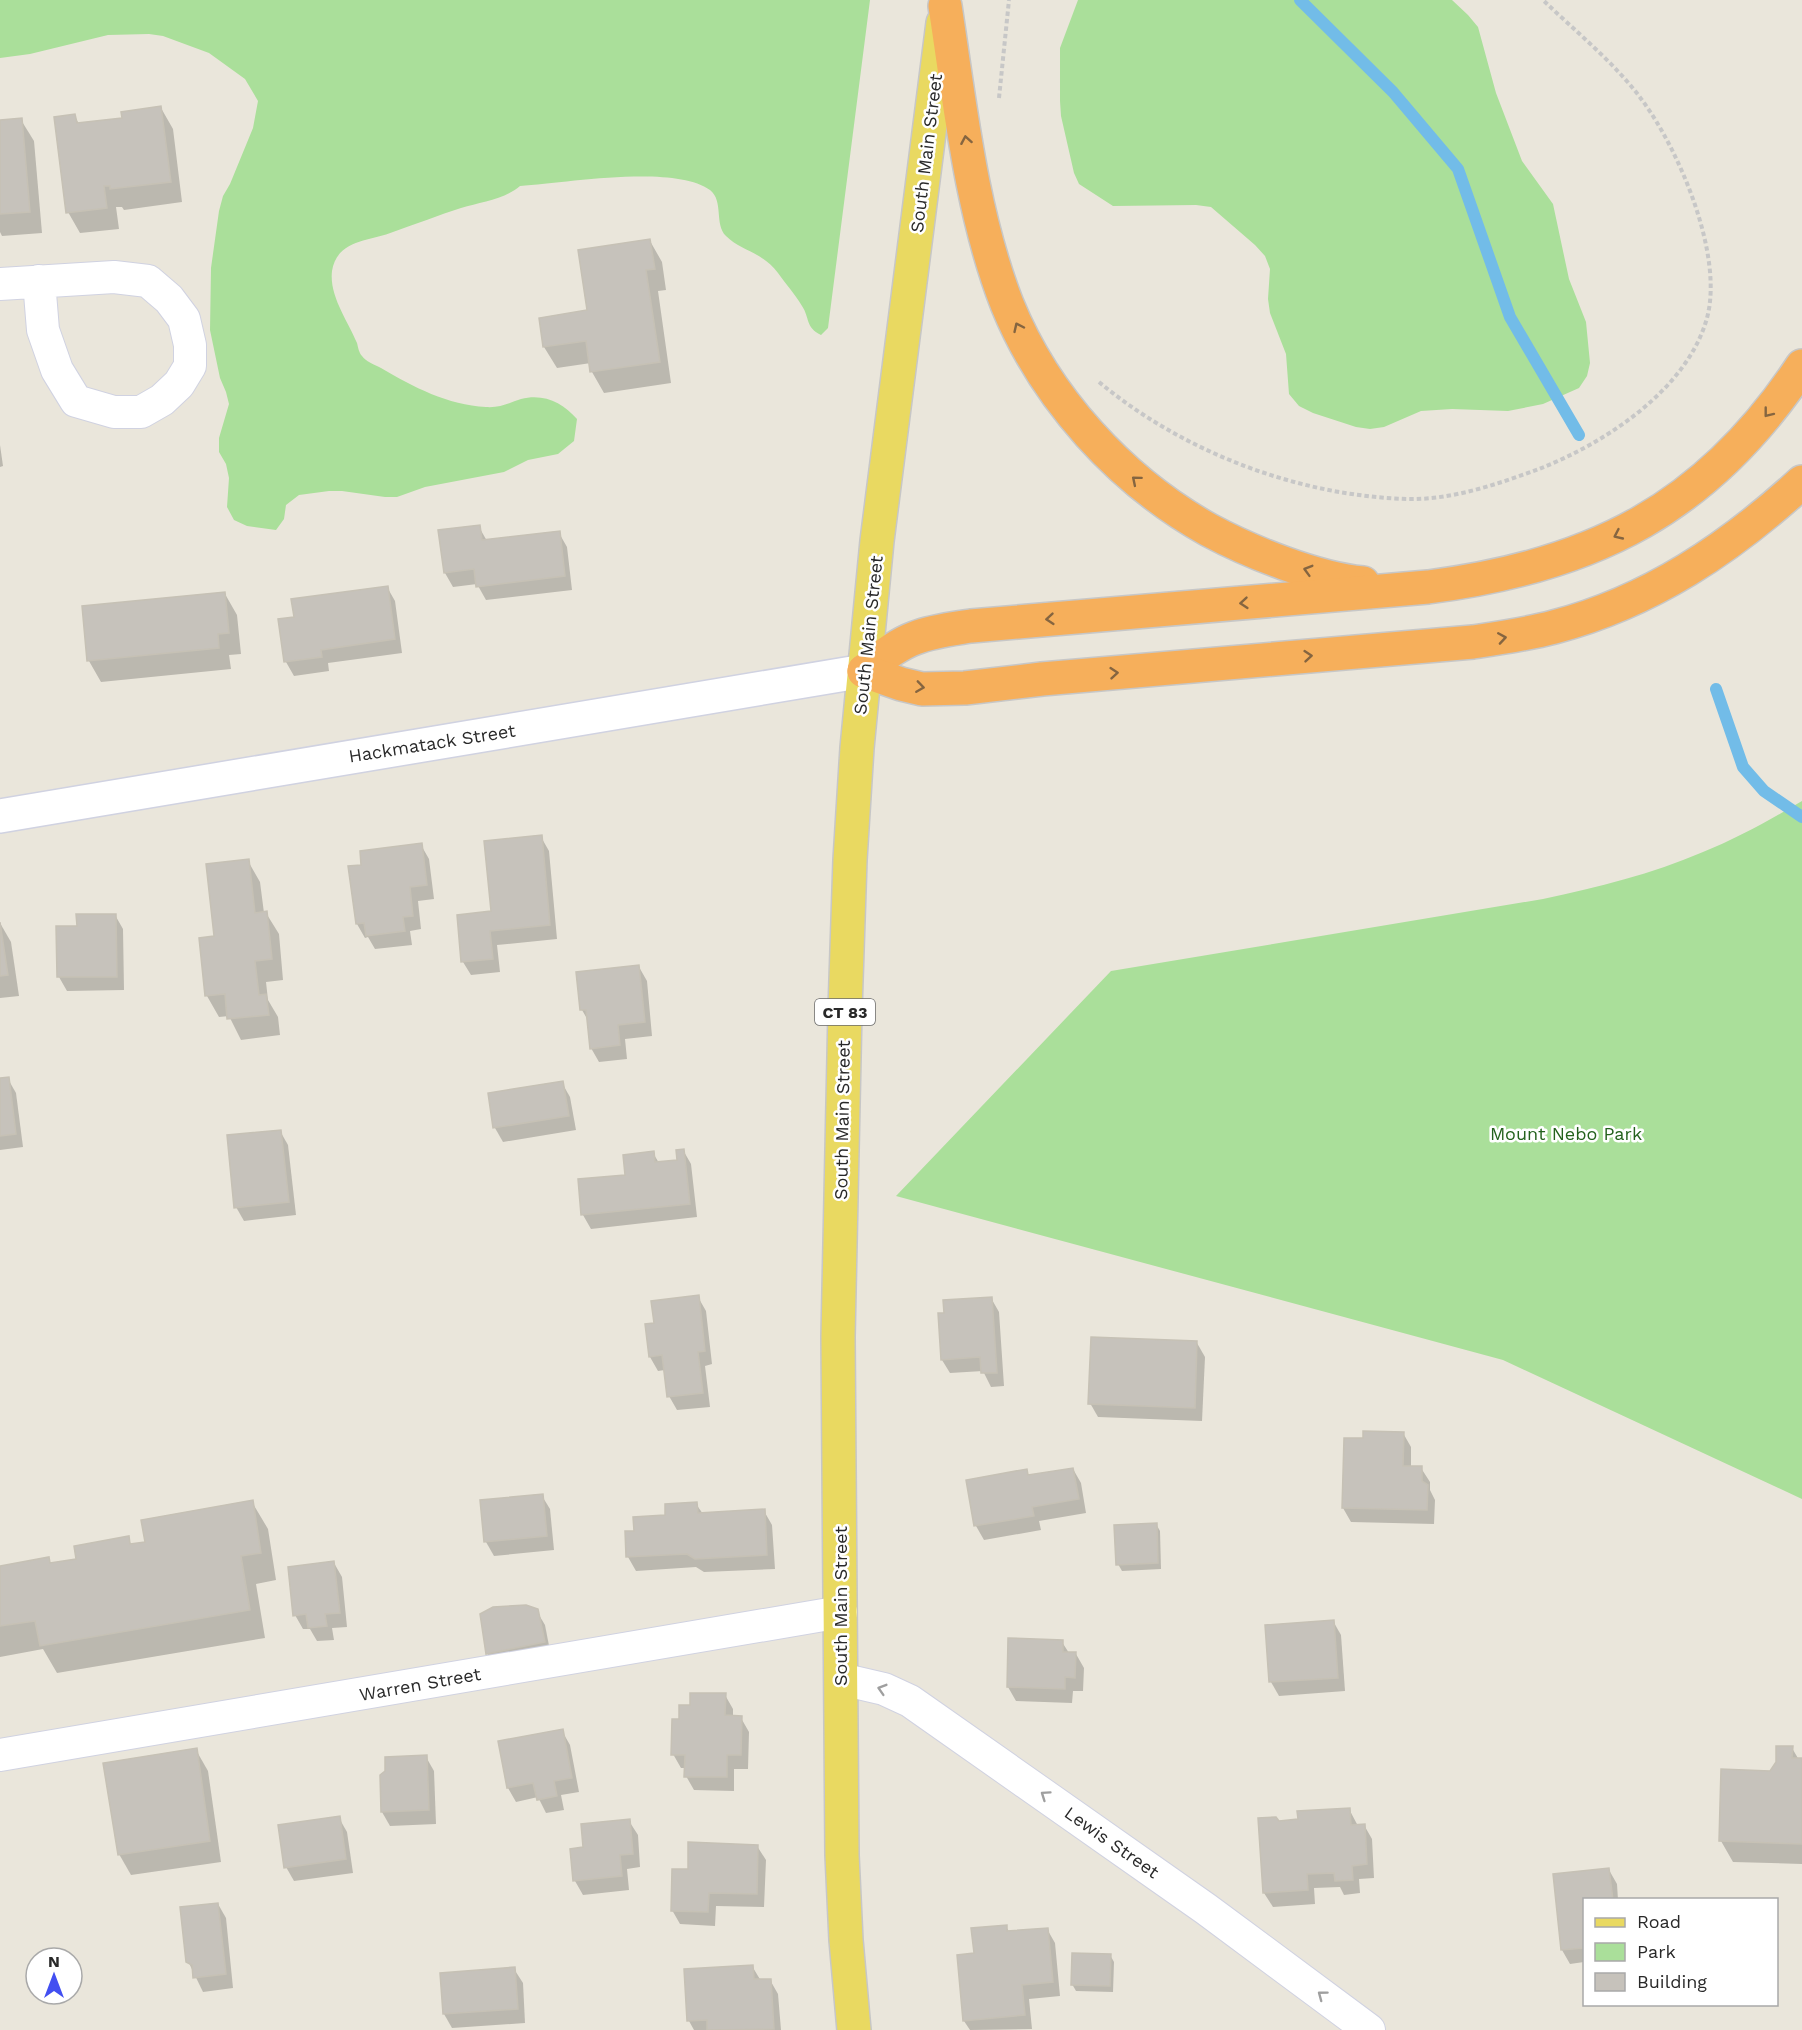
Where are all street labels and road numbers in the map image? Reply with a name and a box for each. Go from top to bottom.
street label: South Main Street [906,72,946,234]
street label: South Main Street [849,554,887,716]
street label: Hackmatack Street [347,719,517,767]
road number: CT 83 [815,999,875,1025]
street label: South Main Street [830,1039,854,1200]
street label: South Main Street [830,1526,851,1686]
street label: Warren Street [358,1663,483,1705]
street label: Lewis Street [1061,1802,1164,1882]

